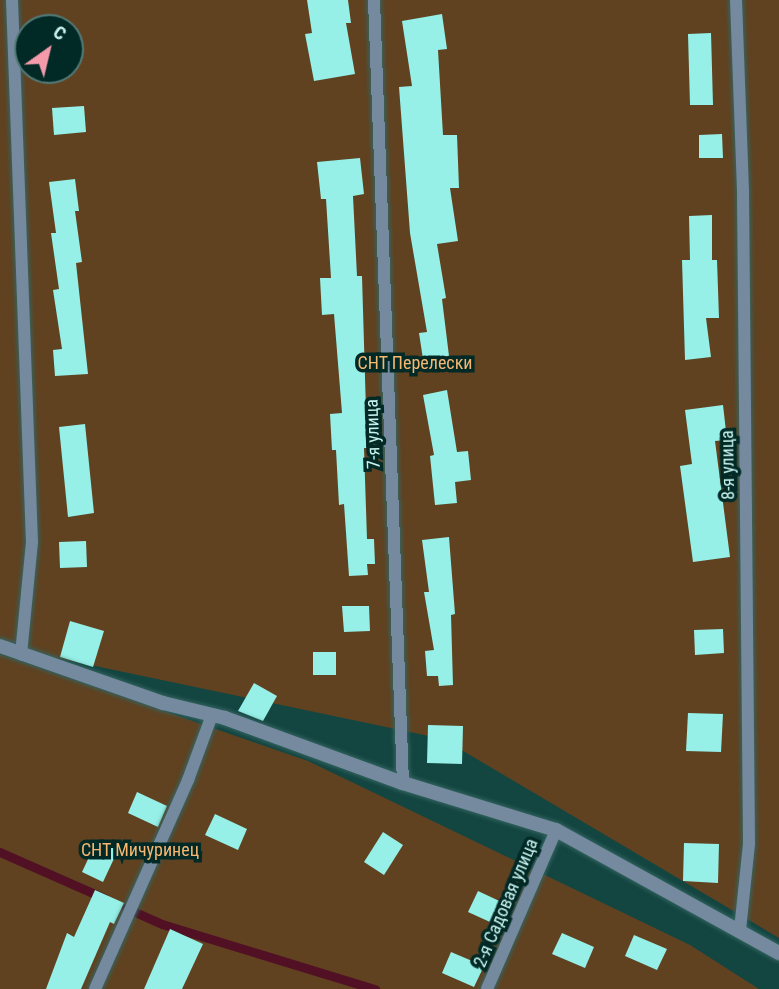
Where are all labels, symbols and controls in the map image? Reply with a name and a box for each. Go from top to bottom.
north arrow [14,14,84,84]
text: С [49,20,71,45]
park label: СНТ Перелески [357,352,473,374]
street label: 7-я улица [361,399,385,469]
street label: 8-я улица [717,430,739,500]
street label: 2-я Садовая улица [469,835,543,971]
park label: СНТ Мичуринец [81,839,199,861]

